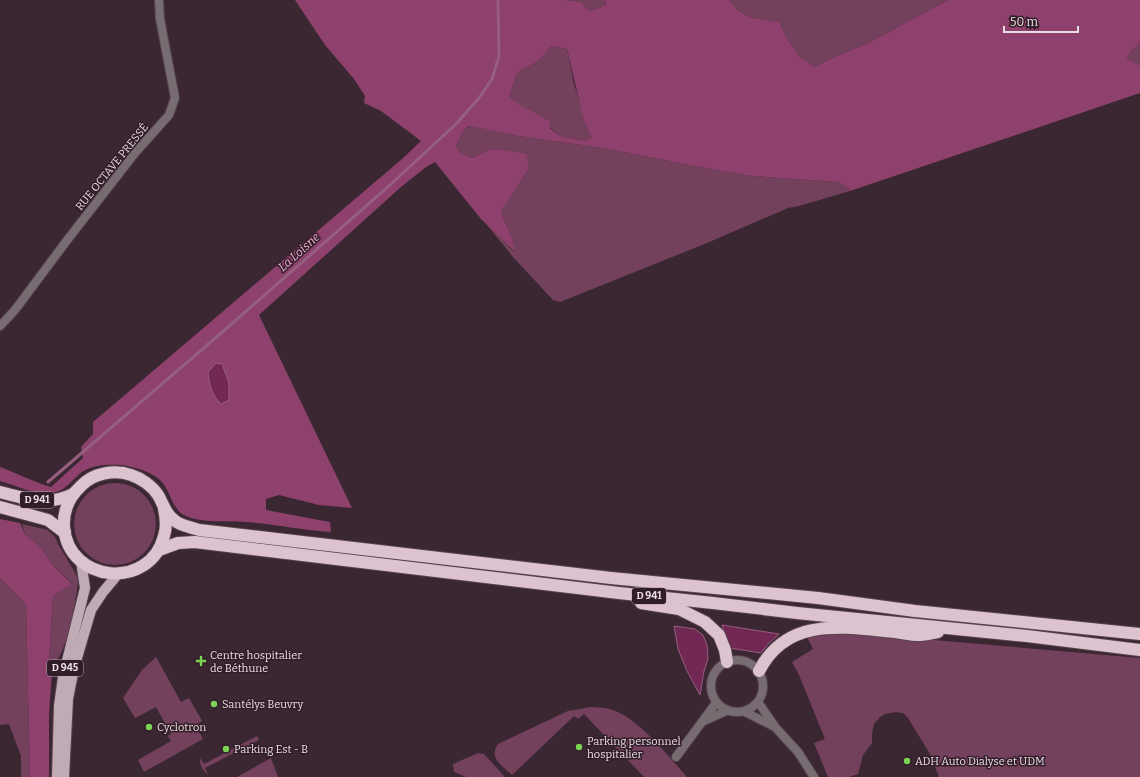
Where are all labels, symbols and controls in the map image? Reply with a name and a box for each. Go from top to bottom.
scale bar [1004,8,1078,34]
text: 50 m [1010,15,1039,29]
street label: RUE OCTAVE PRESSÉ [72,120,151,213]
water label: La Loisne [275,230,323,274]
road number: D 941 [20,492,54,508]
road number: D 941 [632,588,666,604]
place label: Centre hospitalier de Béthune [210,649,302,675]
marker: Centre hospitalier de Béthune [195,655,207,667]
road number: D 945 [47,660,83,676]
place label: Santélys Beuvry [222,698,304,711]
marker: Santélys Beuvry [209,699,219,709]
place label: Cyclotron [157,721,206,734]
marker: Cyclotron [144,722,154,732]
place label: Parking personnel hospitalier [587,735,681,761]
marker: Parking personnel hospitalier [574,742,584,752]
place label: Parking Est - B [234,743,308,756]
marker: Parking Est - B [221,744,231,754]
place label: ADH Auto Dialyse et UDM [915,755,1045,768]
marker: ADH Auto Dialyse et UDM [902,756,912,766]

